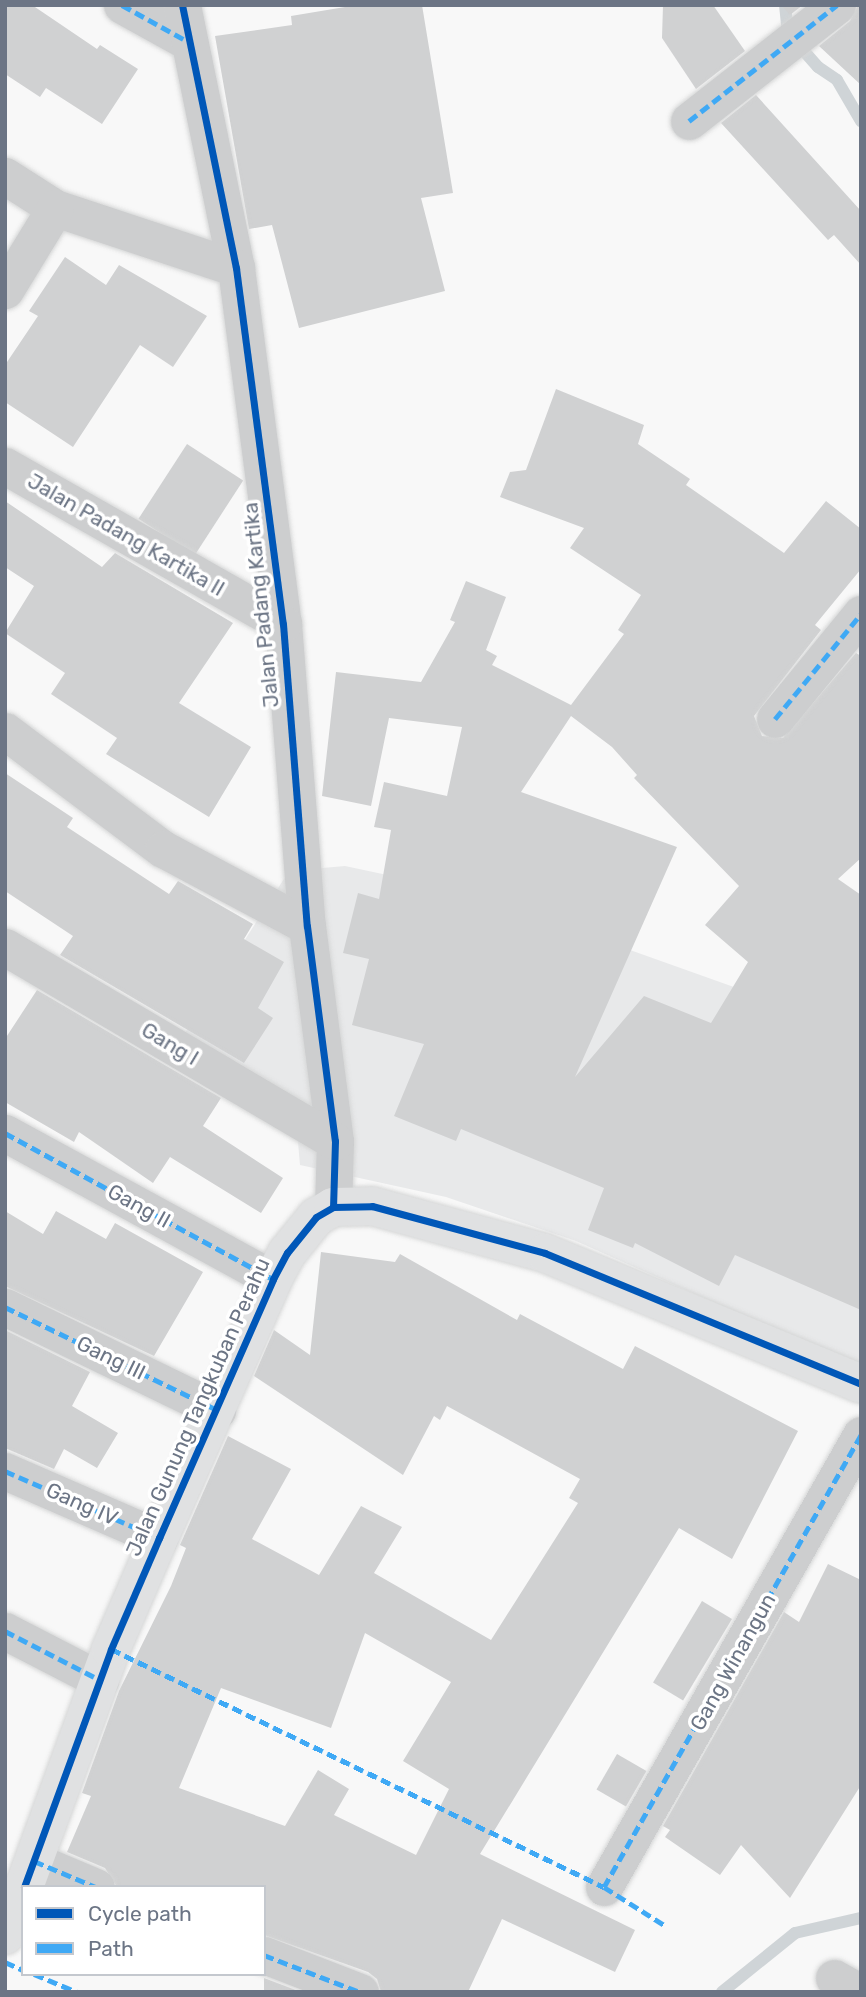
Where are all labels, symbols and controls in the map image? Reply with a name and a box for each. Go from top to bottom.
street label: Jalan Padang Kartika II [23,468,229,602]
street label: Jalan Padang Kartika [238,501,284,709]
street label: Gang I [137,1017,203,1071]
street label: Gang II [103,1179,175,1233]
street label: Jalan Gunung Tangkuban Perahu [120,1254,276,1560]
street label: Gang III [72,1331,150,1385]
street label: Gang IV [42,1477,122,1531]
street label: Gang Winangun [685,1589,781,1735]
legend [21,1885,266,1976]
text: Cycle path [88,1901,192,1926]
text: Path [88,1936,134,1961]

